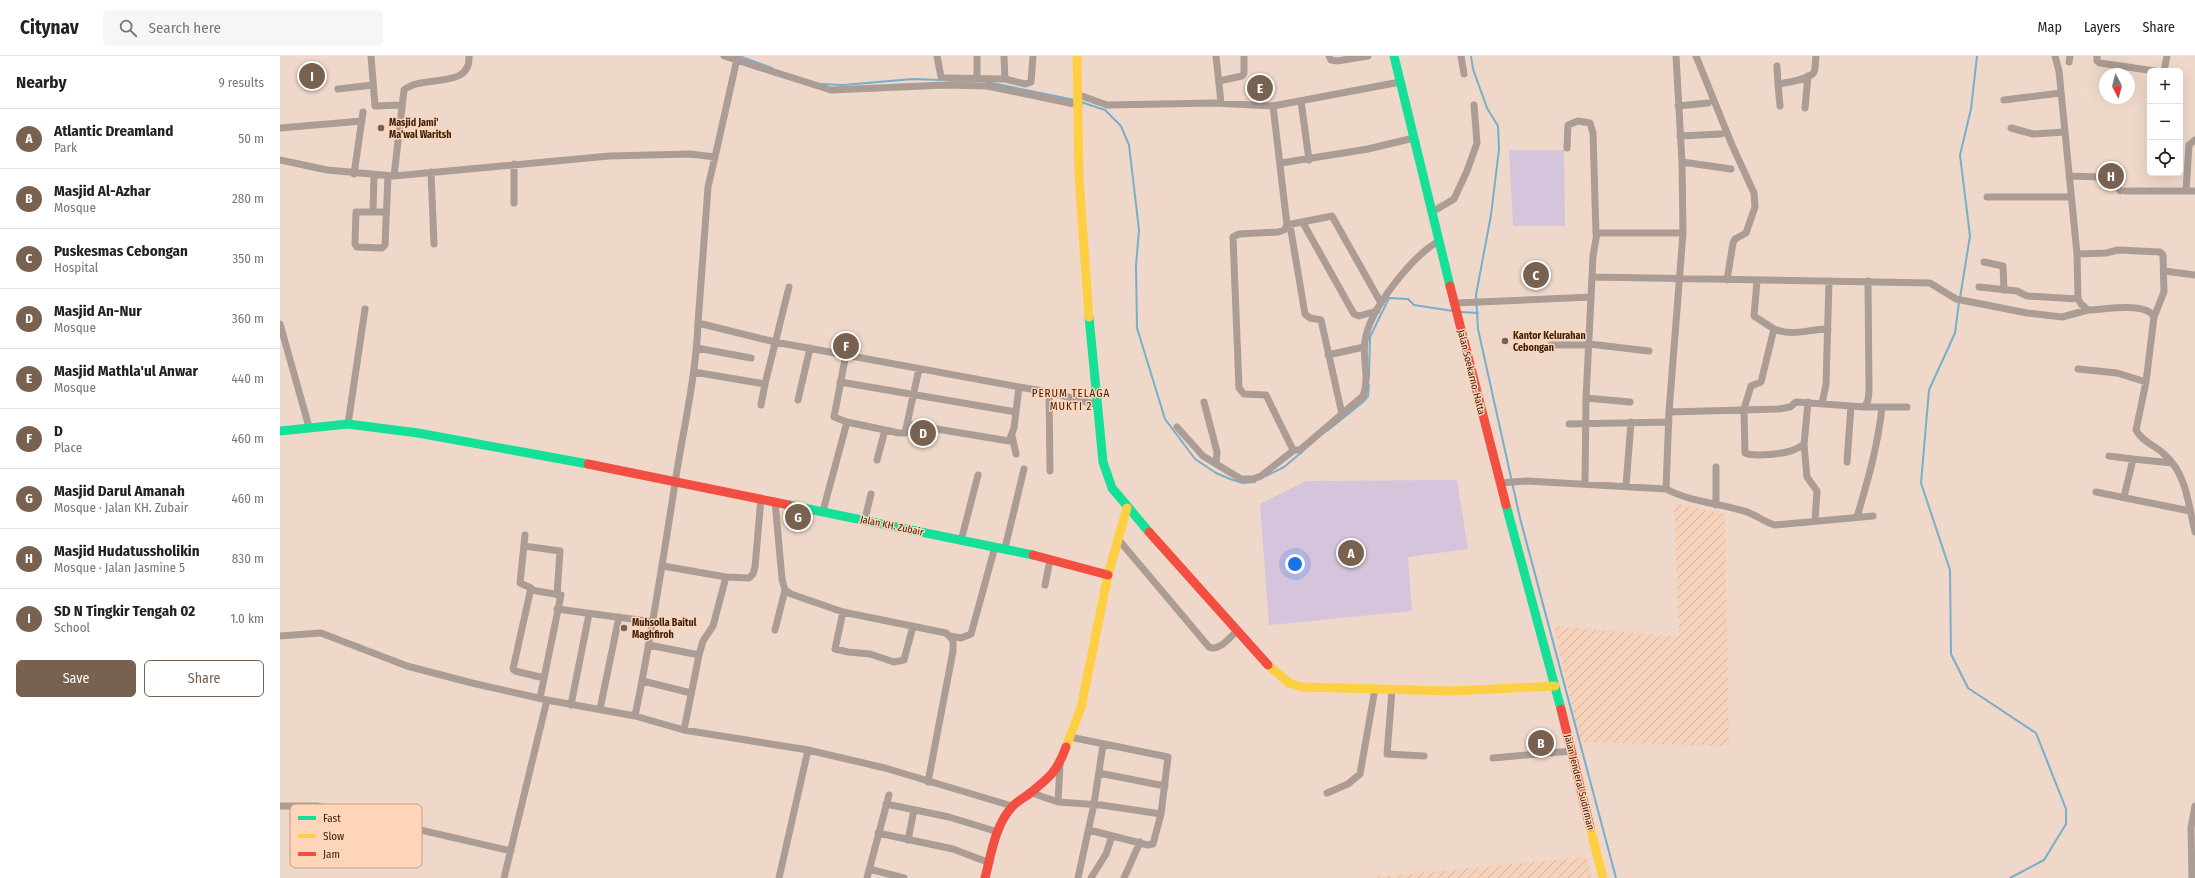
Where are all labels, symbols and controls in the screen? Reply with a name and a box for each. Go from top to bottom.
search box [103,10,383,46]
text: Citynav [20,16,79,39]
icon: search [117,17,139,39]
text: Search here [149,19,221,37]
text: Map [2038,19,2062,36]
text: Layers [2084,19,2120,36]
text: Share [2142,19,2175,36]
pin: I [299,61,325,91]
north arrow [2099,68,2135,104]
map controls [2147,68,2183,176]
button: + [2147,68,2183,104]
text: Nearby [16,72,67,93]
pin: E [1247,73,1273,103]
text: 9 results [218,75,264,90]
button: − [2147,104,2183,140]
place label: Masjid Jami' Ma'wal Waritsh [389,117,451,141]
text: Atlantic Dreamland [54,122,173,140]
marker: Masjid Jami' Ma'wal Waritsh [376,123,386,133]
text: A [25,131,33,146]
text: 50 m [238,131,264,146]
text: Park [54,140,77,155]
button: locate [2147,140,2183,176]
pin: H [2098,161,2124,191]
text: Masjid Al-Azhar [54,182,151,200]
text: B [25,191,33,206]
text: 280 m [232,191,264,206]
text: Mosque [54,200,96,215]
text: Puskesmas Cebongan [54,242,188,260]
text: C [26,251,32,266]
text: 350 m [232,251,264,266]
text: Hospital [54,260,98,275]
pin: C [1523,260,1549,290]
text: Masjid An-Nur [54,302,142,320]
text: D [25,311,33,326]
text: 360 m [232,311,264,326]
text: Mosque [54,320,96,335]
street label: Jalan Soekarno-Hatta [1455,328,1487,416]
place label: Kantor Kelurahan Cebongan [1513,330,1586,354]
pin: F [833,331,859,361]
marker: Kantor Kelurahan Cebongan [1500,336,1510,346]
text: Masjid Mathla'ul Anwar [54,362,198,380]
text: E [26,371,32,386]
text: 440 m [232,371,264,386]
text: Mosque [54,380,96,395]
district label: PERUM TELAGA MUKTI 2 [1032,387,1110,413]
pin: D [910,418,936,448]
text: D [54,422,63,440]
text: F [26,431,32,446]
text: 460 m [231,431,264,446]
text: Place [54,440,82,455]
text: Masjid Darul Amanah [54,482,185,500]
text: G [25,491,33,506]
text: 460 m [231,491,264,506]
text: Mosque · Jalan KH. Zubair [54,500,188,515]
pin: G [785,502,811,532]
street label: Jalan KH. Zubair [859,513,925,539]
pin: A [1338,538,1364,568]
text: Masjid Hudatussholikin [54,542,200,560]
text: H [25,551,33,566]
text: 830 m [232,551,264,566]
your location [1285,554,1305,574]
text: Mosque · Jalan Jasmine 5 [54,560,185,575]
text: SD N Tingkir Tengah 02 [54,602,195,620]
text: I [27,611,31,626]
text: 1.0 km [230,611,264,626]
place label: Muhsolla Baitul Maghfiroh [632,617,697,641]
text: School [54,620,90,635]
marker: Muhsolla Baitul Maghfiroh [619,623,629,633]
button: Save [16,660,136,697]
button: Share [144,660,264,697]
pin: B [1528,728,1554,758]
street label: Jalan Jenderal Sudirman [1561,733,1597,831]
legend [290,804,422,868]
text: Fast [323,812,341,825]
text: Slow [323,830,344,843]
text: Jam [323,848,340,861]

